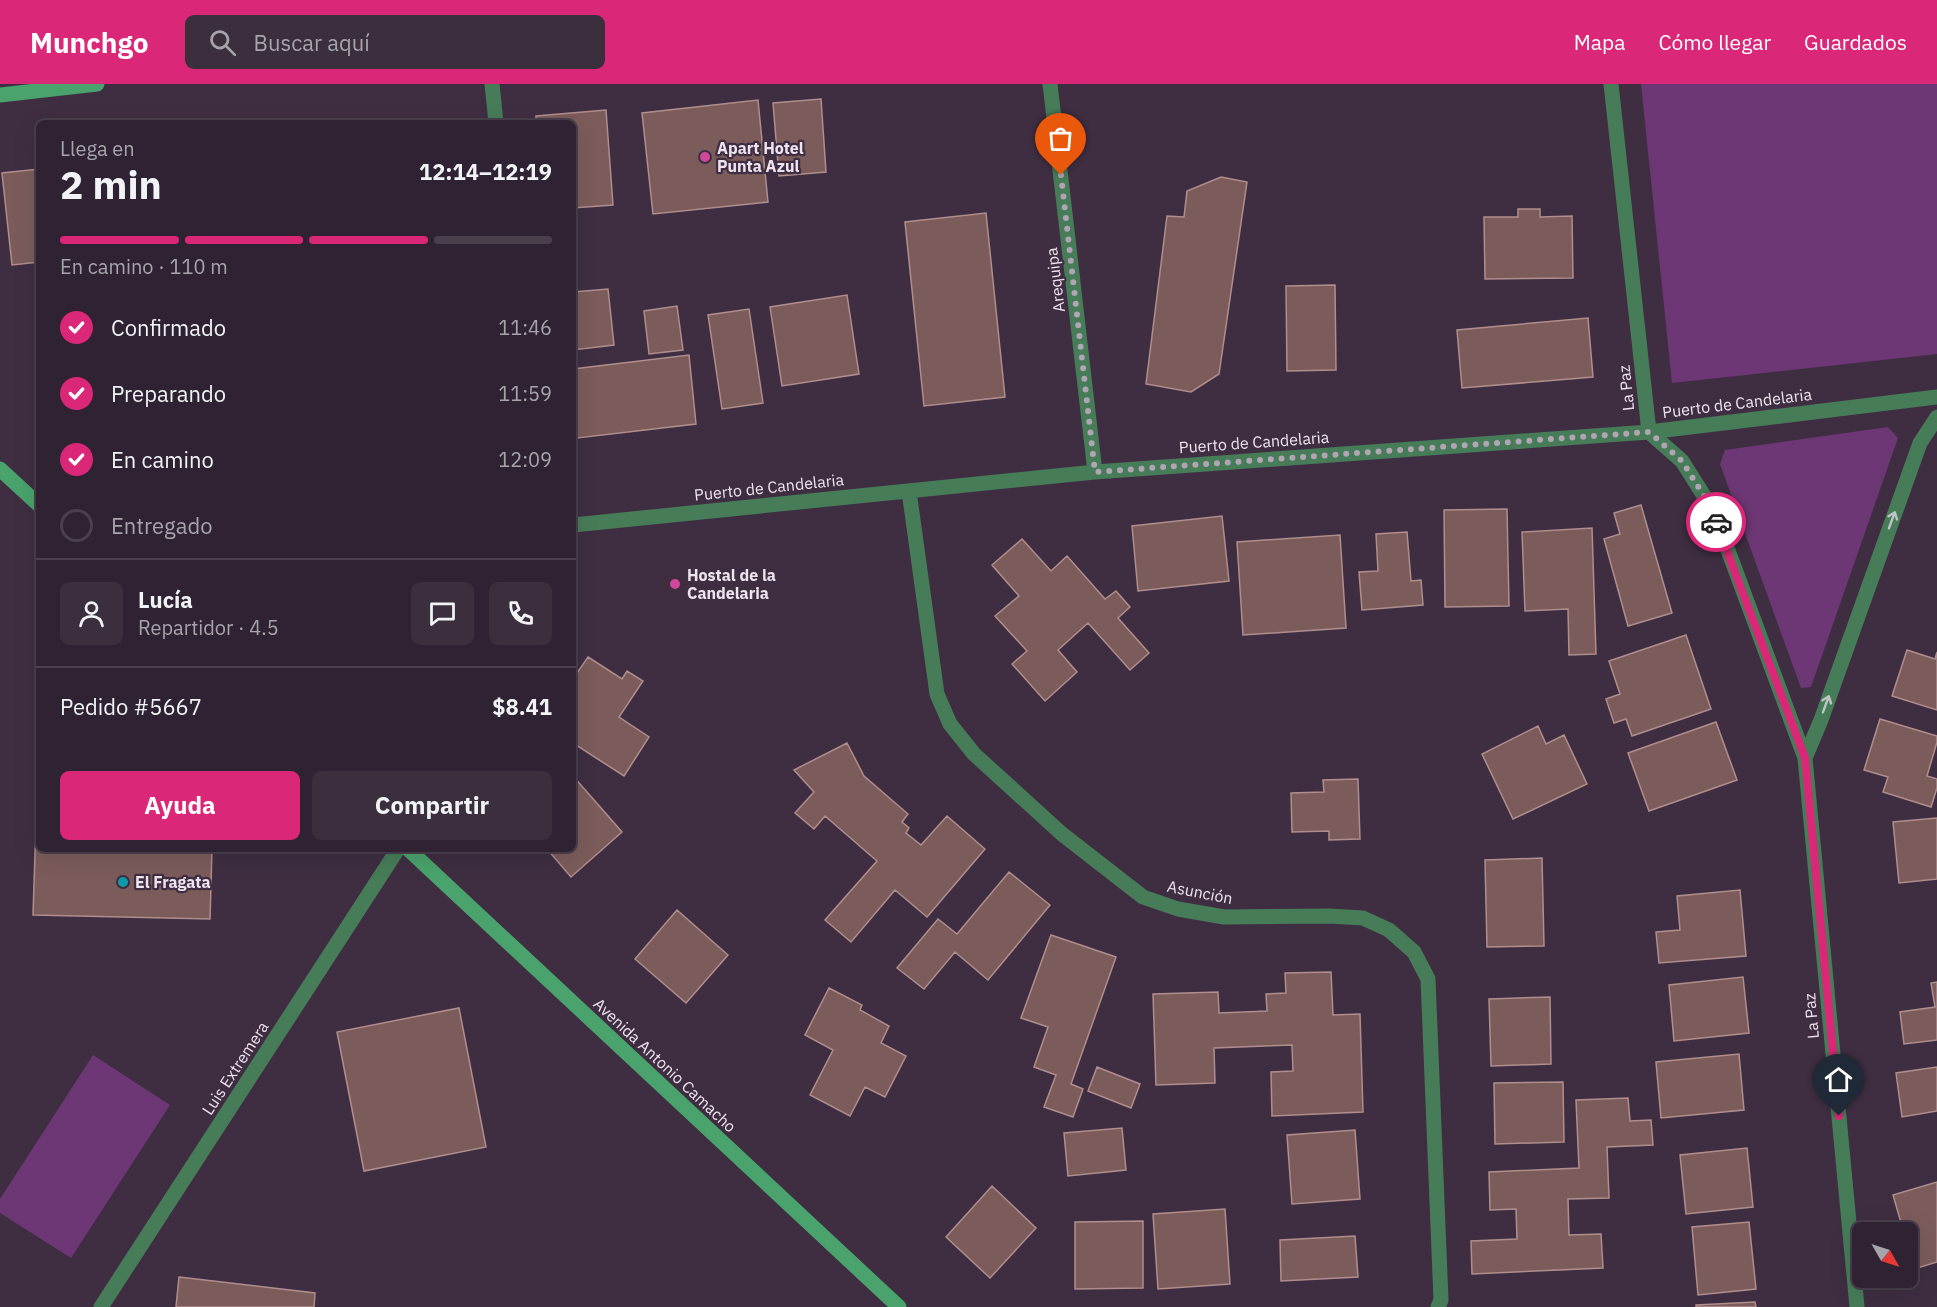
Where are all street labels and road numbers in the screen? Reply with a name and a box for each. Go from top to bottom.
street label: Arequipa [1041,246,1069,313]
street label: La Paz [1614,364,1638,412]
street label: Puerto de Candelaria [1661,384,1813,422]
street label: Puerto de Candelaria [1178,427,1330,457]
street label: Puerto de Candelaria [693,469,845,505]
street label: Asunción [1166,876,1234,908]
street label: La Paz [1799,992,1823,1040]
street label: Avenida Antonio Camacho [589,994,741,1136]
street label: Luis Extremera [197,1017,273,1118]

